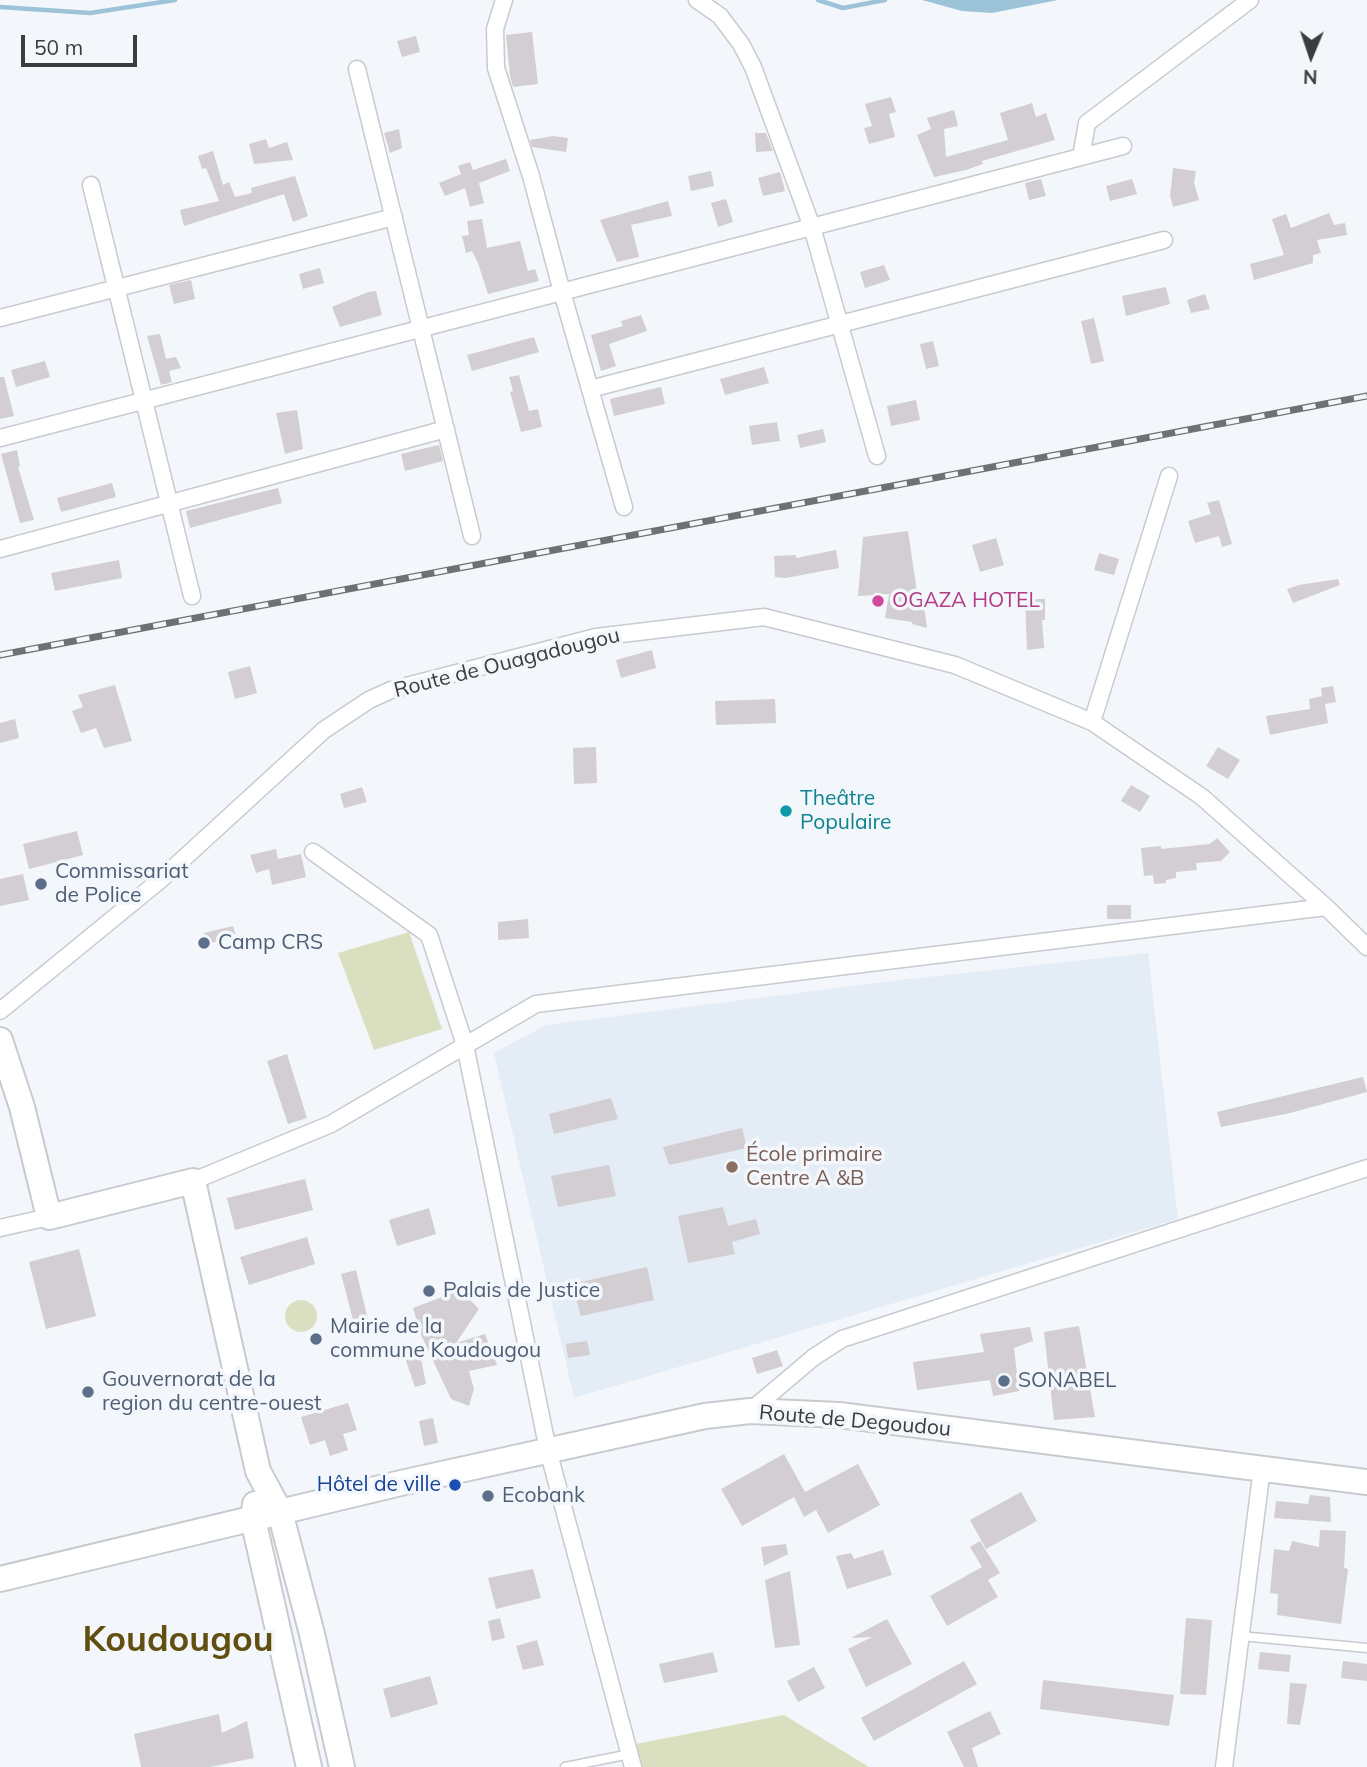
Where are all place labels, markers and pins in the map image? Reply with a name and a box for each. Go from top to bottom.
place label: OGAZA HOTEL [892,588,1040,614]
marker: OGAZA HOTEL [870,593,886,609]
place label: Theâtre Populaire [800,786,891,836]
marker: Theâtre Populaire [778,803,794,819]
place label: Commissariat de Police [55,859,188,909]
marker: Commissariat de Police [33,876,49,892]
place label: Camp CRS [218,930,323,956]
marker: Camp CRS [196,935,212,951]
place label: École primaire Centre A &B [746,1142,883,1192]
marker: École primaire Centre A &B [724,1159,740,1175]
place label: Palais de Justice [443,1278,600,1304]
marker: Palais de Justice [421,1283,437,1299]
place label: Mairie de la commune Koudougou [330,1314,541,1364]
marker: Mairie de la commune Koudougou [308,1331,324,1347]
place label: Gouvernorat de la region du centre-ouest [102,1367,321,1417]
place label: SONABEL [1018,1368,1116,1394]
marker: SONABEL [996,1373,1012,1389]
marker: Gouvernorat de la region du centre-ouest [80,1384,96,1400]
place label: Hôtel de ville [317,1472,441,1498]
marker: Hôtel de ville [447,1477,463,1493]
place label: Ecobank [502,1483,585,1509]
marker: Ecobank [480,1488,496,1504]

